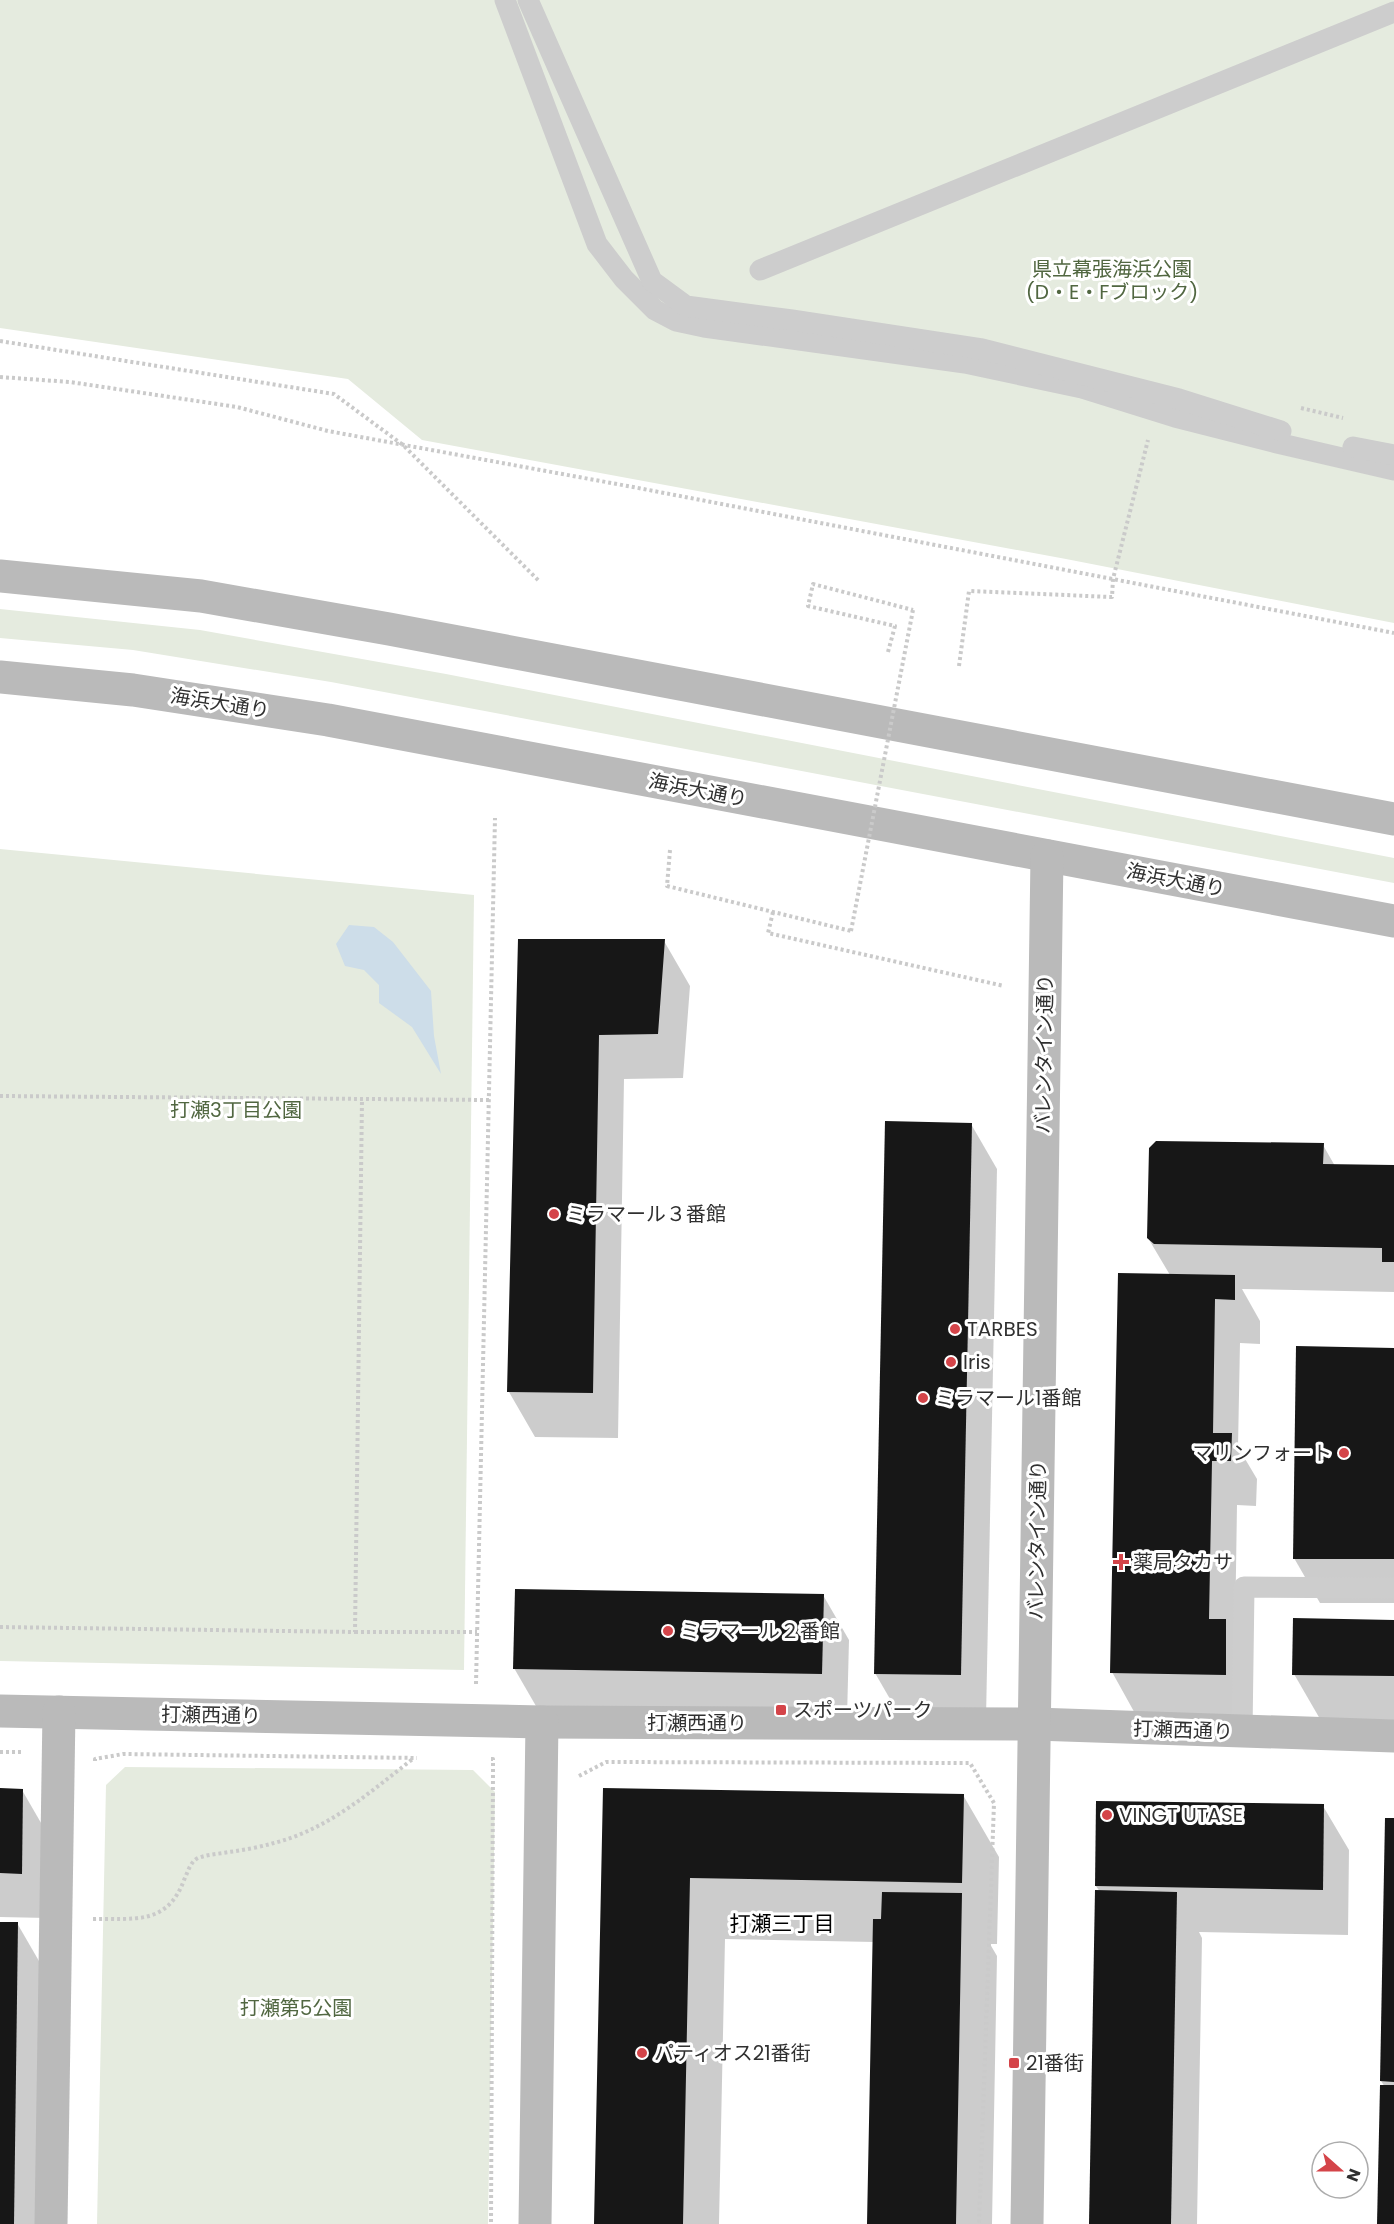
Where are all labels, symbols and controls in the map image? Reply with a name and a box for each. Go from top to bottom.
park label: 県立幕張海浜公園 (D・E・Fブロック) [1026,255,1198,306]
street label: 海浜大通り [168,681,272,725]
street label: 海浜大通り [646,767,750,813]
street label: 海浜大通り [1124,857,1228,903]
street label: バレンタイン通り [1029,974,1059,1134]
park label: 打瀬3丁目公園 [170,1096,302,1124]
place label: ミラマール３番館 [566,1200,726,1228]
marker: ミラマール３番館 [547,1207,561,1221]
place label: TARBES [967,1315,1038,1343]
marker: TARBES [948,1322,962,1336]
place label: Iris [963,1348,991,1376]
marker: Iris [944,1355,958,1369]
place label: ミラマール1番館 [935,1384,1081,1412]
marker: ミラマール1番館 [916,1391,930,1405]
place label: マリンフォート [1193,1439,1332,1467]
marker: マリンフォート [1337,1446,1351,1460]
street label: バレンタイン通り [1022,1460,1052,1620]
place label: 薬局タカサ [1133,1548,1233,1576]
marker: 薬局タカサ [1114,1555,1128,1569]
place label: ミラマール２番館 [680,1617,840,1645]
marker: ミラマール２番館 [661,1624,675,1638]
place label: スポーツパーク [793,1696,933,1724]
street label: 打瀬西通り [161,1700,261,1730]
marker: スポーツパーク [774,1703,788,1717]
street label: 打瀬西通り [647,1709,747,1737]
street label: 打瀬西通り [1133,1714,1233,1746]
place label: VINGT UTASE [1119,1801,1243,1829]
marker: VINGT UTASE [1100,1808,1114,1822]
district label: 打瀬三丁目 [730,1909,835,1938]
park label: 打瀬第5公園 [240,1994,352,2022]
place label: パティオス21番街 [654,2039,811,2067]
marker: パティオス21番街 [635,2046,649,2060]
place label: 21番街 [1026,2049,1084,2077]
marker: 21番街 [1007,2056,1021,2070]
north arrow [1310,2140,1370,2200]
text: N [1341,2165,1366,2185]

